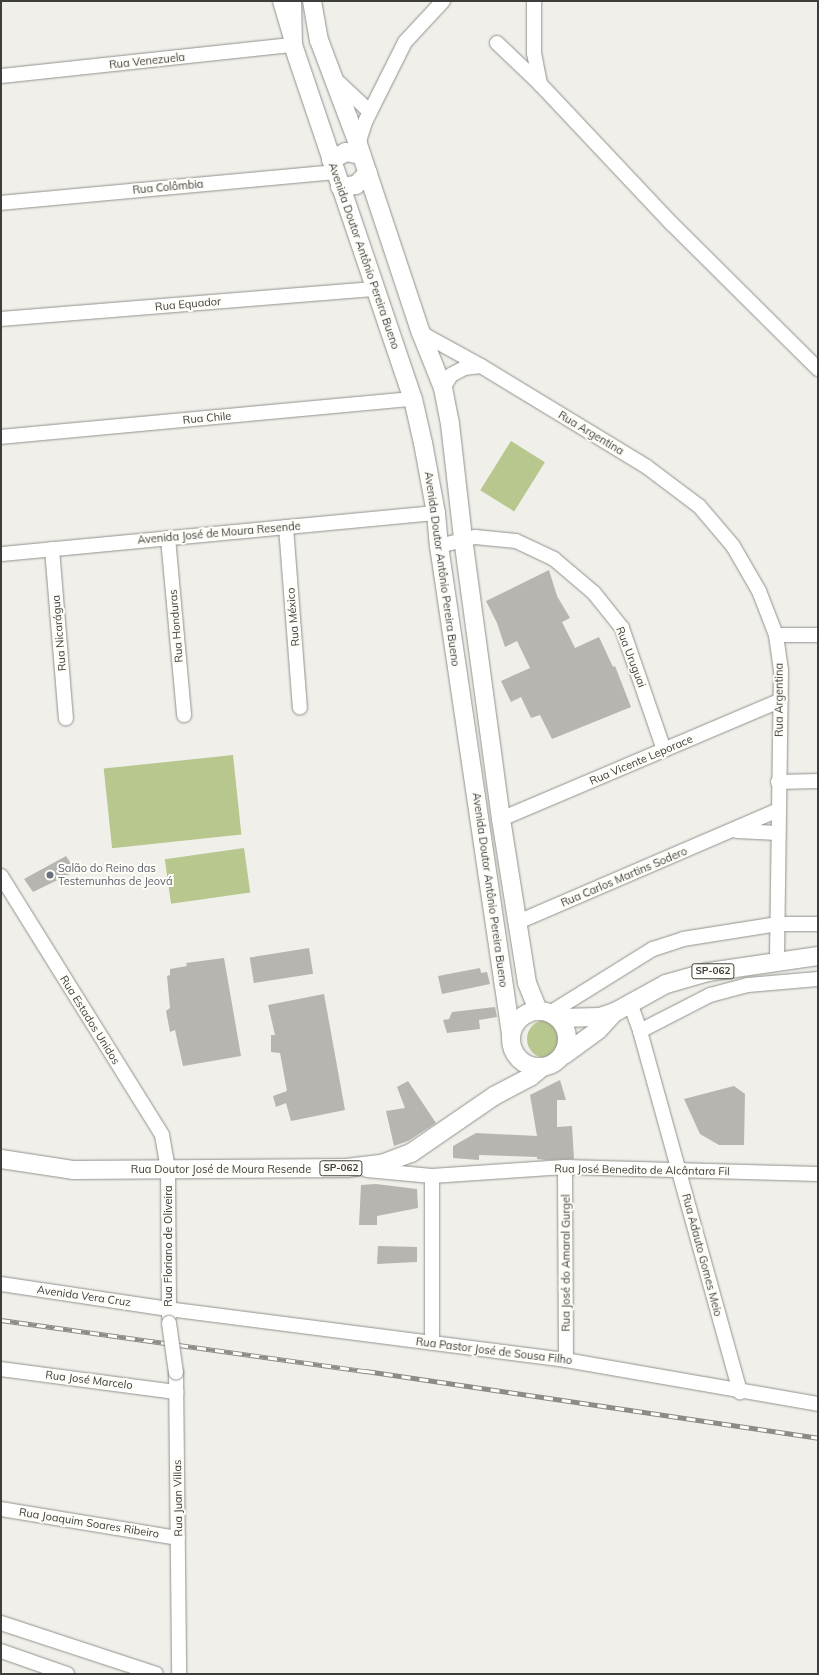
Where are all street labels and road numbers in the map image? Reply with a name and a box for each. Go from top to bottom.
street label: Rua Venezuela [108,50,186,72]
street label: Avenida Doutor Antônio Pereira Bueno [326,161,402,351]
street label: Rua Colômbia [132,177,204,197]
street label: Rua Equador [154,295,222,313]
street label: Rua Argentina [556,408,626,458]
street label: Rua Chile [182,409,232,427]
street label: Avenida Doutor Antônio Pereira Bueno [422,471,462,667]
street label: Avenida José de Moura Resende [137,519,301,547]
street label: Rua México [284,587,302,647]
street label: Rua Honduras [166,589,186,663]
street label: Rua Nicarágua [49,594,69,672]
street label: Rua Uruguai [613,625,649,689]
street label: Rua Argentina [772,663,786,737]
street label: Rua Vicente Leporace [587,732,695,788]
street label: Avenida Doutor Antônio Pereira Bueno [470,792,510,988]
street label: Rua Carlos Martins Sodero [559,844,689,910]
road number: SP-062 [691,963,735,979]
street label: Rua Estados Unidos [57,973,123,1067]
road number: SP-062 [319,1160,363,1176]
street label: Rua Doutor José de Moura Resende [131,1162,311,1176]
street label: Rua José Benedito de Alcântara Fil [554,1162,730,1178]
street label: Rua Floriano de Oliveira [161,1185,175,1307]
street label: Rua Adauto Gomes Meio [679,1192,725,1318]
street label: Rua José do Amaral Gurgel [559,1194,573,1332]
street label: Avenida Vera Cruz [36,1283,132,1309]
street label: Rua Pastor José de Sousa Filho [415,1335,573,1367]
street label: Rua José Marcelo [45,1368,133,1392]
street label: Rua Juan Villas [171,1459,185,1537]
street label: Rua Joaquim Soares Ribeiro [18,1505,160,1541]

